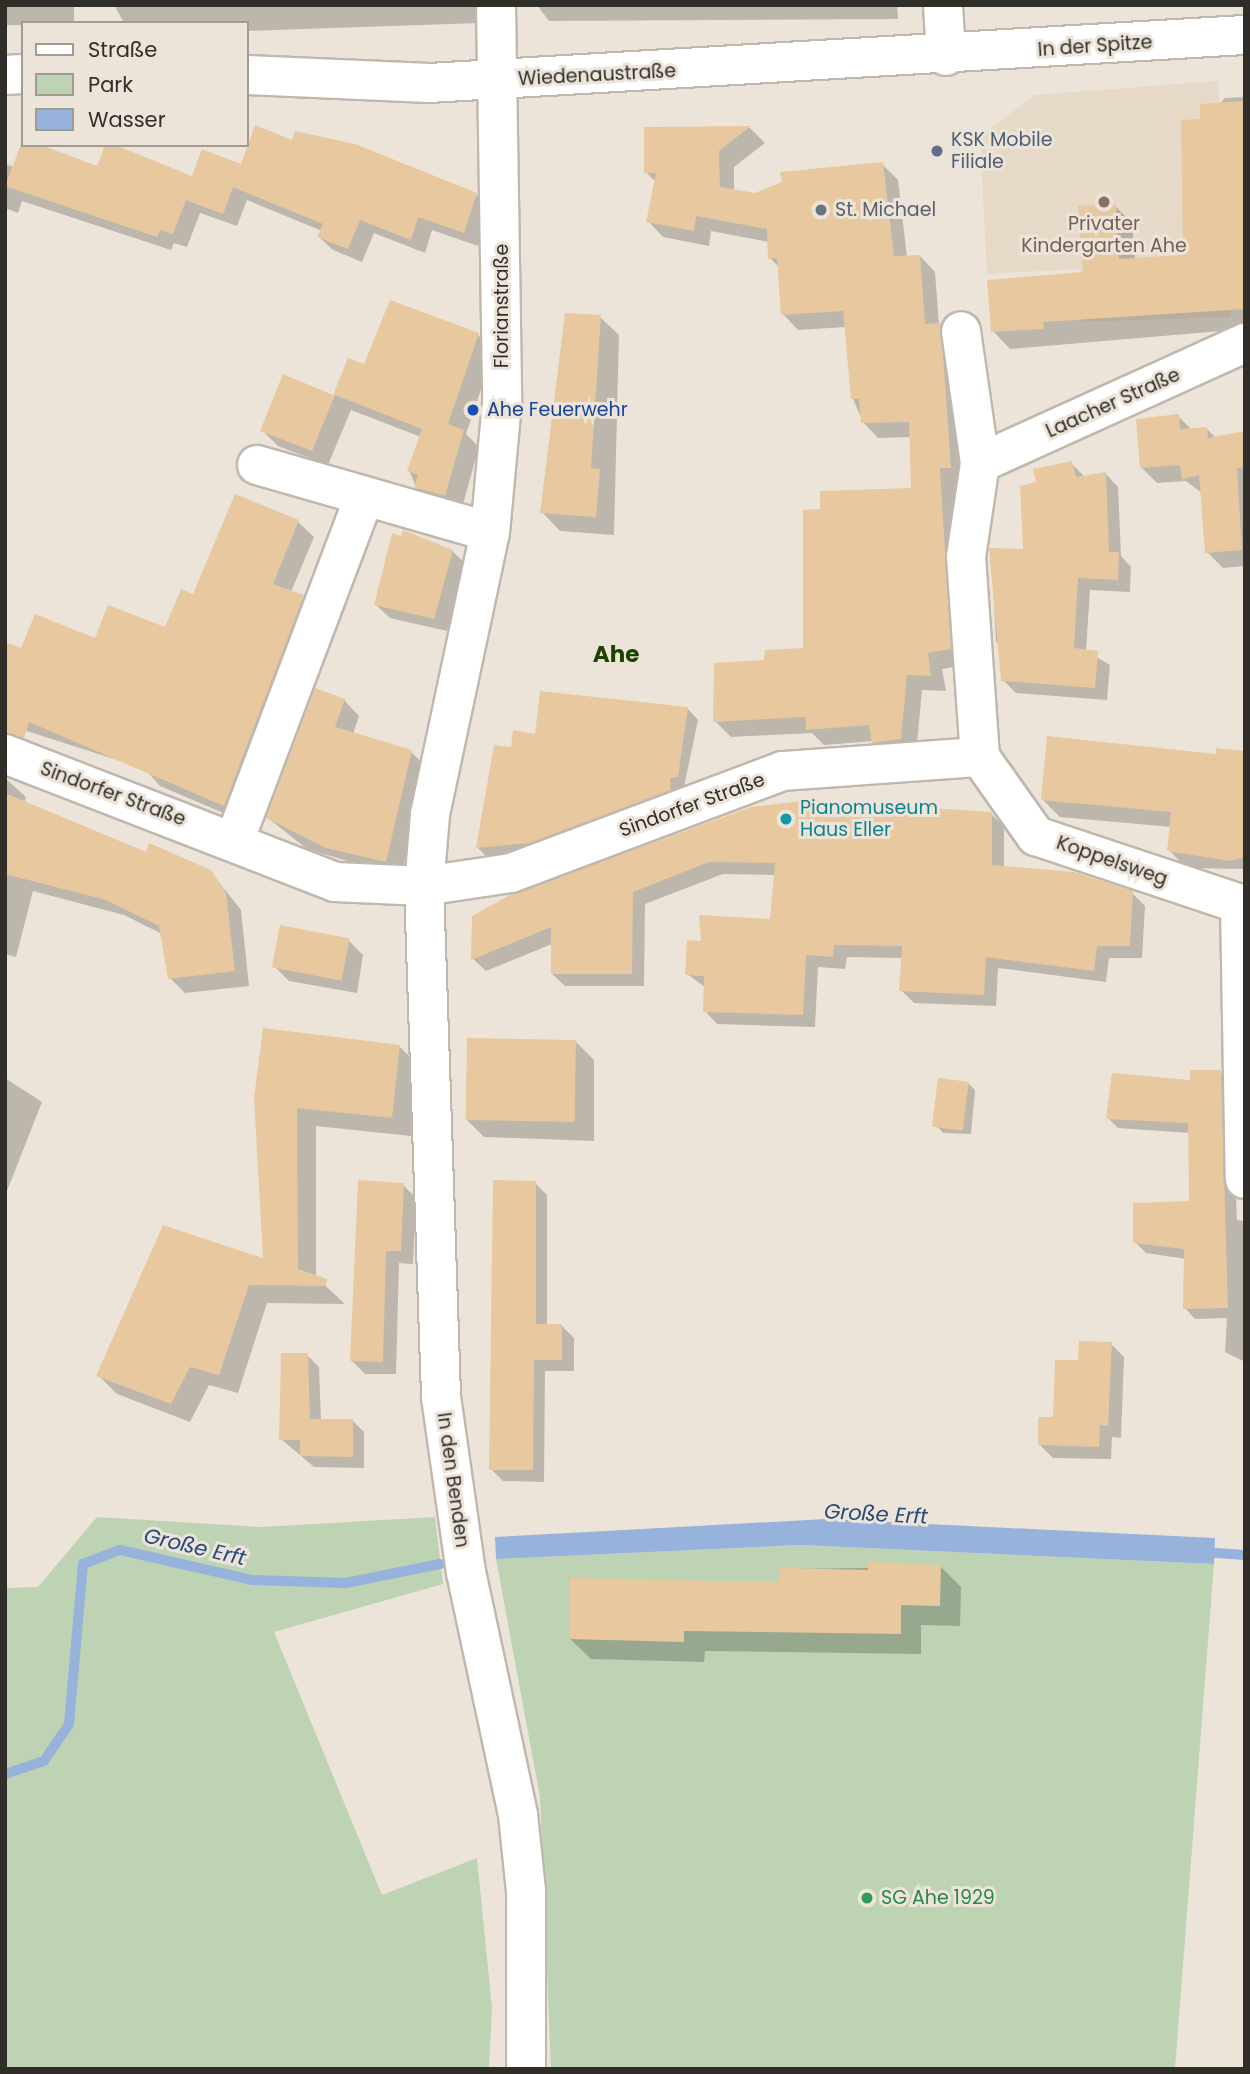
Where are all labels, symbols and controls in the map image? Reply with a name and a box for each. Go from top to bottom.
legend [21,21,248,147]
street label: In der Spitze [1037,31,1153,61]
text: Straße [88,35,157,64]
street label: Wiedenaustraße [517,59,677,91]
text: Park [88,70,133,99]
text: Wasser [88,105,165,134]
place label: KSK Mobile Filiale [951,129,1052,173]
marker: KSK Mobile Filiale [929,143,945,159]
marker: Privater Kindergarten Ahe [1096,194,1112,210]
place label: St. Michael [835,199,936,221]
marker: St. Michael [813,202,829,218]
place label: Privater Kindergarten Ahe [1021,213,1187,257]
street label: Florianstraße [491,244,513,368]
street label: Laacher Straße [1042,363,1184,443]
place label: Ahe Feuerwehr [487,399,628,421]
marker: Ahe Feuerwehr [465,402,481,418]
district label: Ahe [593,640,639,668]
street label: Sindorfer Straße [37,757,189,831]
street label: Sindorfer Straße [616,768,768,842]
place label: Pianomuseum Haus Eller [800,797,938,841]
marker: Pianomuseum Haus Eller [778,811,794,827]
street label: Koppelsweg [1054,831,1170,891]
street label: In den Benden [432,1411,474,1549]
water label: Große Erft [823,1499,929,1529]
water label: Große Erft [142,1523,248,1571]
place label: SG Ahe 1929 [881,1887,995,1909]
marker: SG Ahe 1929 [859,1890,875,1906]

